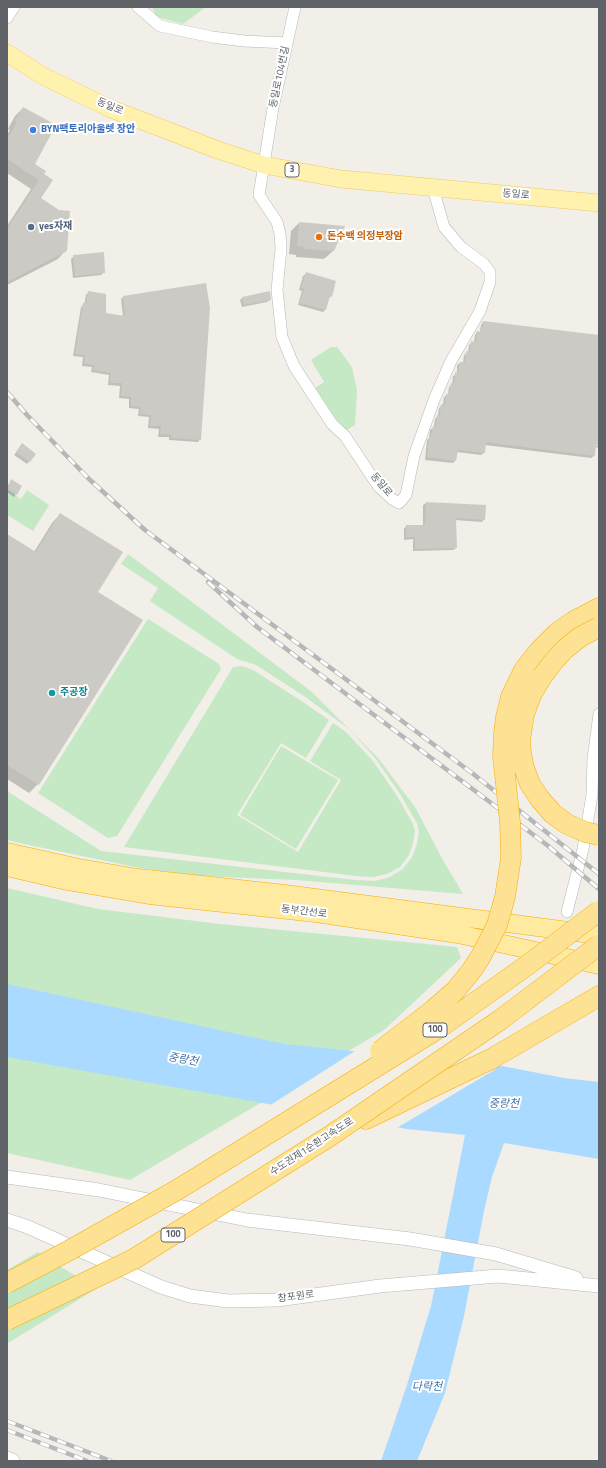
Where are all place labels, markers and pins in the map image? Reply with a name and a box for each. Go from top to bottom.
place label: BYN팩토리아울렛 장안 [41,124,135,136]
marker: BYN팩토리아울렛 장안 [28,125,38,135]
place label: yes자재 [39,221,72,233]
marker: yes자재 [26,222,36,232]
place label: 돈수백 의정부장암 [327,231,403,243]
marker: 돈수백 의정부장암 [314,232,324,242]
place label: 주공장 [60,687,88,699]
marker: 주공장 [47,688,57,698]

